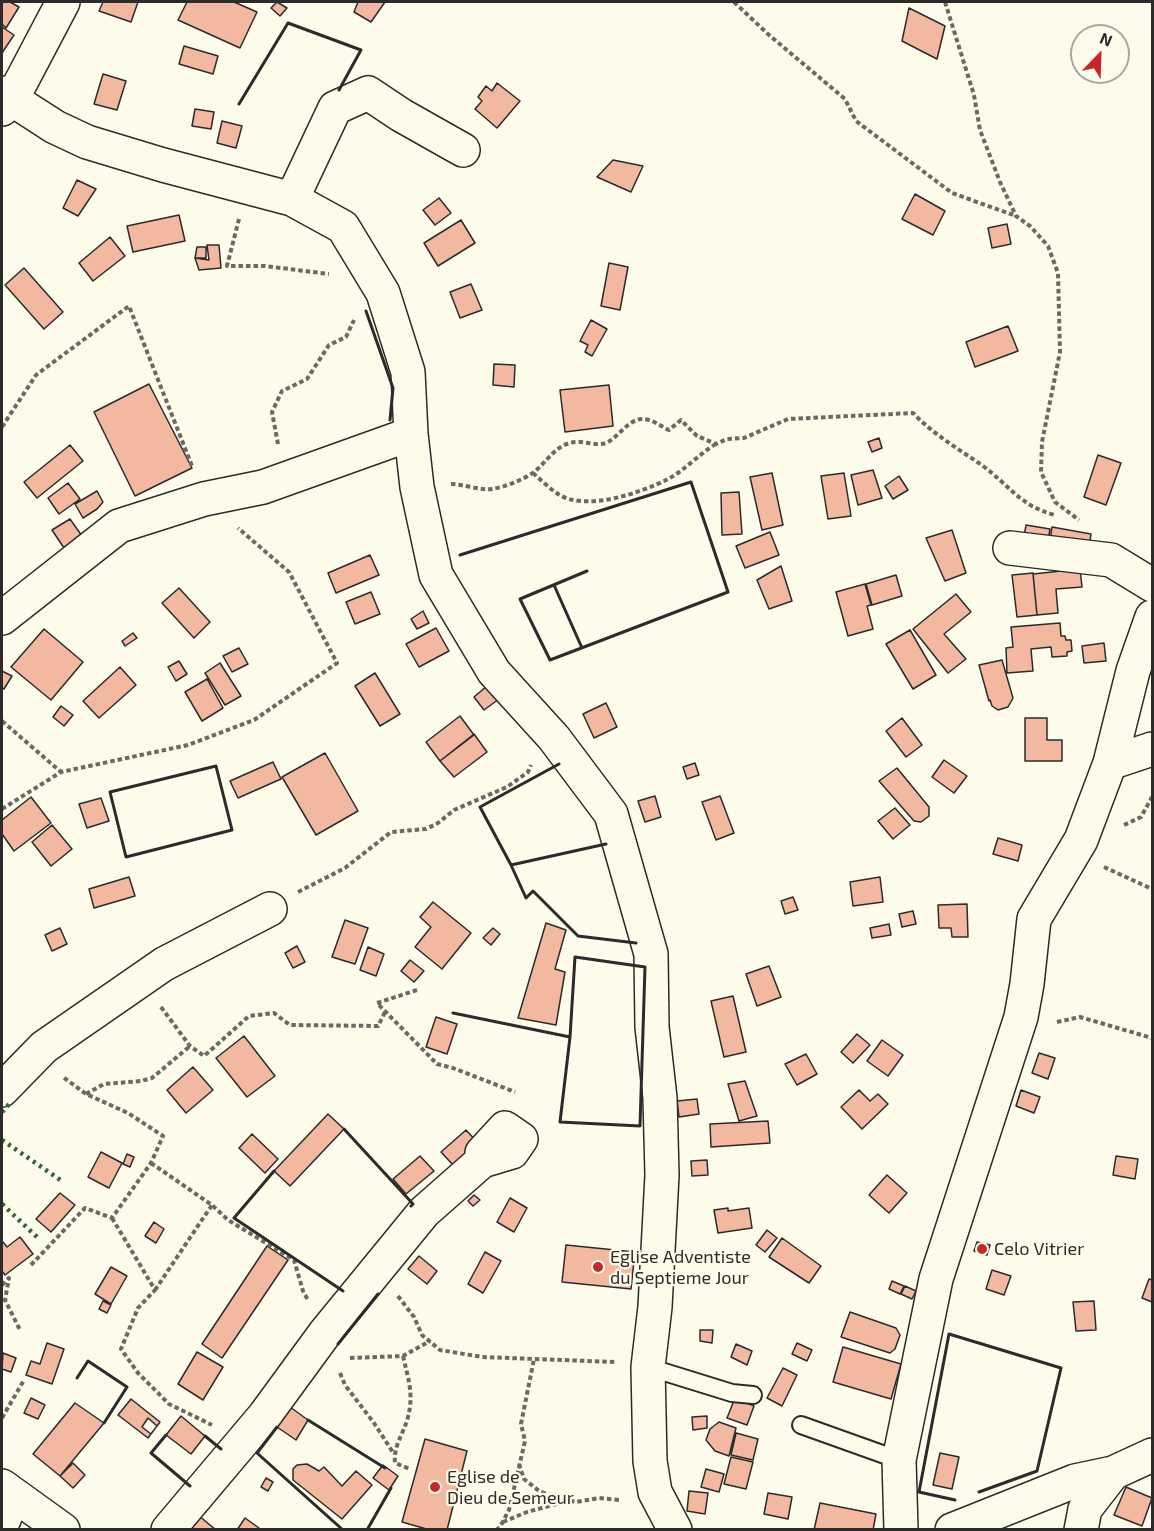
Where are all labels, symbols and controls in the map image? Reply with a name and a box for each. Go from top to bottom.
north arrow [1070,24,1130,84]
text: N [1097,28,1115,50]
place label: Celo Vitrier [994,1238,1084,1260]
marker: Celo Vitrier [975,1242,989,1256]
place label: Eglise Adventiste du Septieme Jour [610,1246,751,1288]
marker: Eglise Adventiste du Septieme Jour [591,1260,605,1274]
place label: Eglise de Dieu de Semeur [447,1466,574,1508]
marker: Eglise de Dieu de Semeur [428,1480,442,1494]

